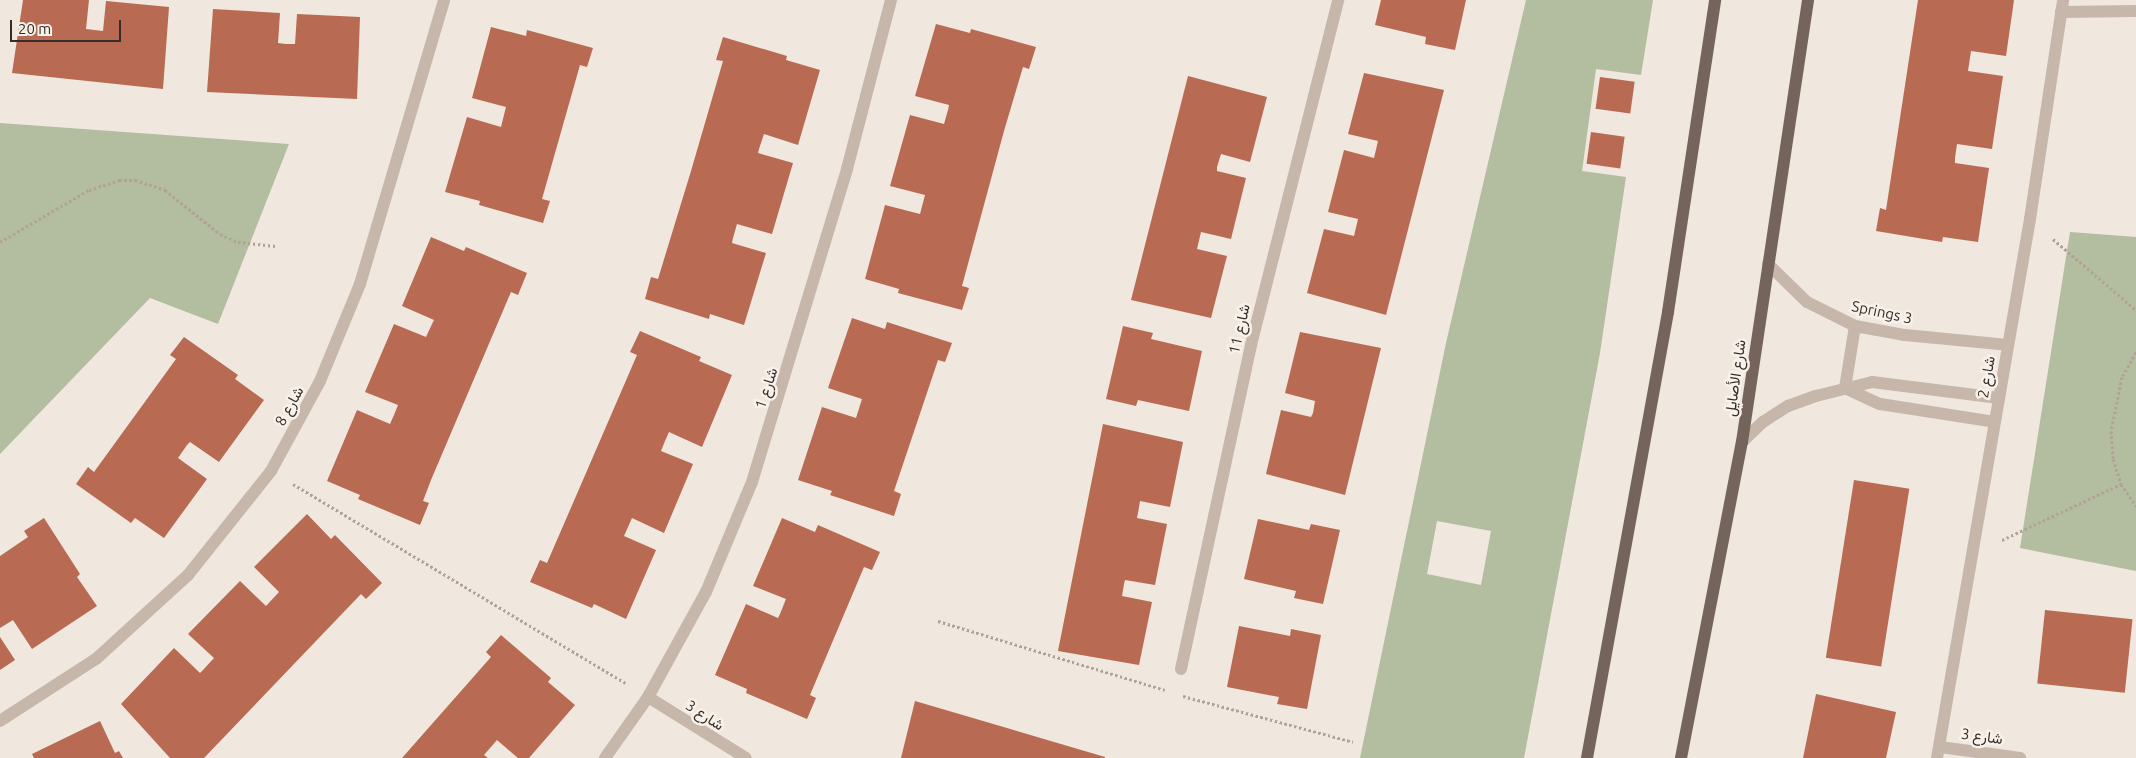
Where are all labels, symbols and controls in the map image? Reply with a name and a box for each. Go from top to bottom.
scale bar [12,10,124,42]
text: 20 m [18,20,51,37]
street label: Springs 3 [1850,297,1914,327]
street label: شارع 11 [1225,302,1253,356]
street label: شارع الأصايل [1721,338,1749,418]
street label: شارع 2 [1973,355,1999,399]
street label: شارع 1 [751,365,781,411]
street label: شارع 8 [271,383,307,429]
street label: شارع 3 [682,696,728,734]
street label: شارع 3 [1960,724,2004,748]

